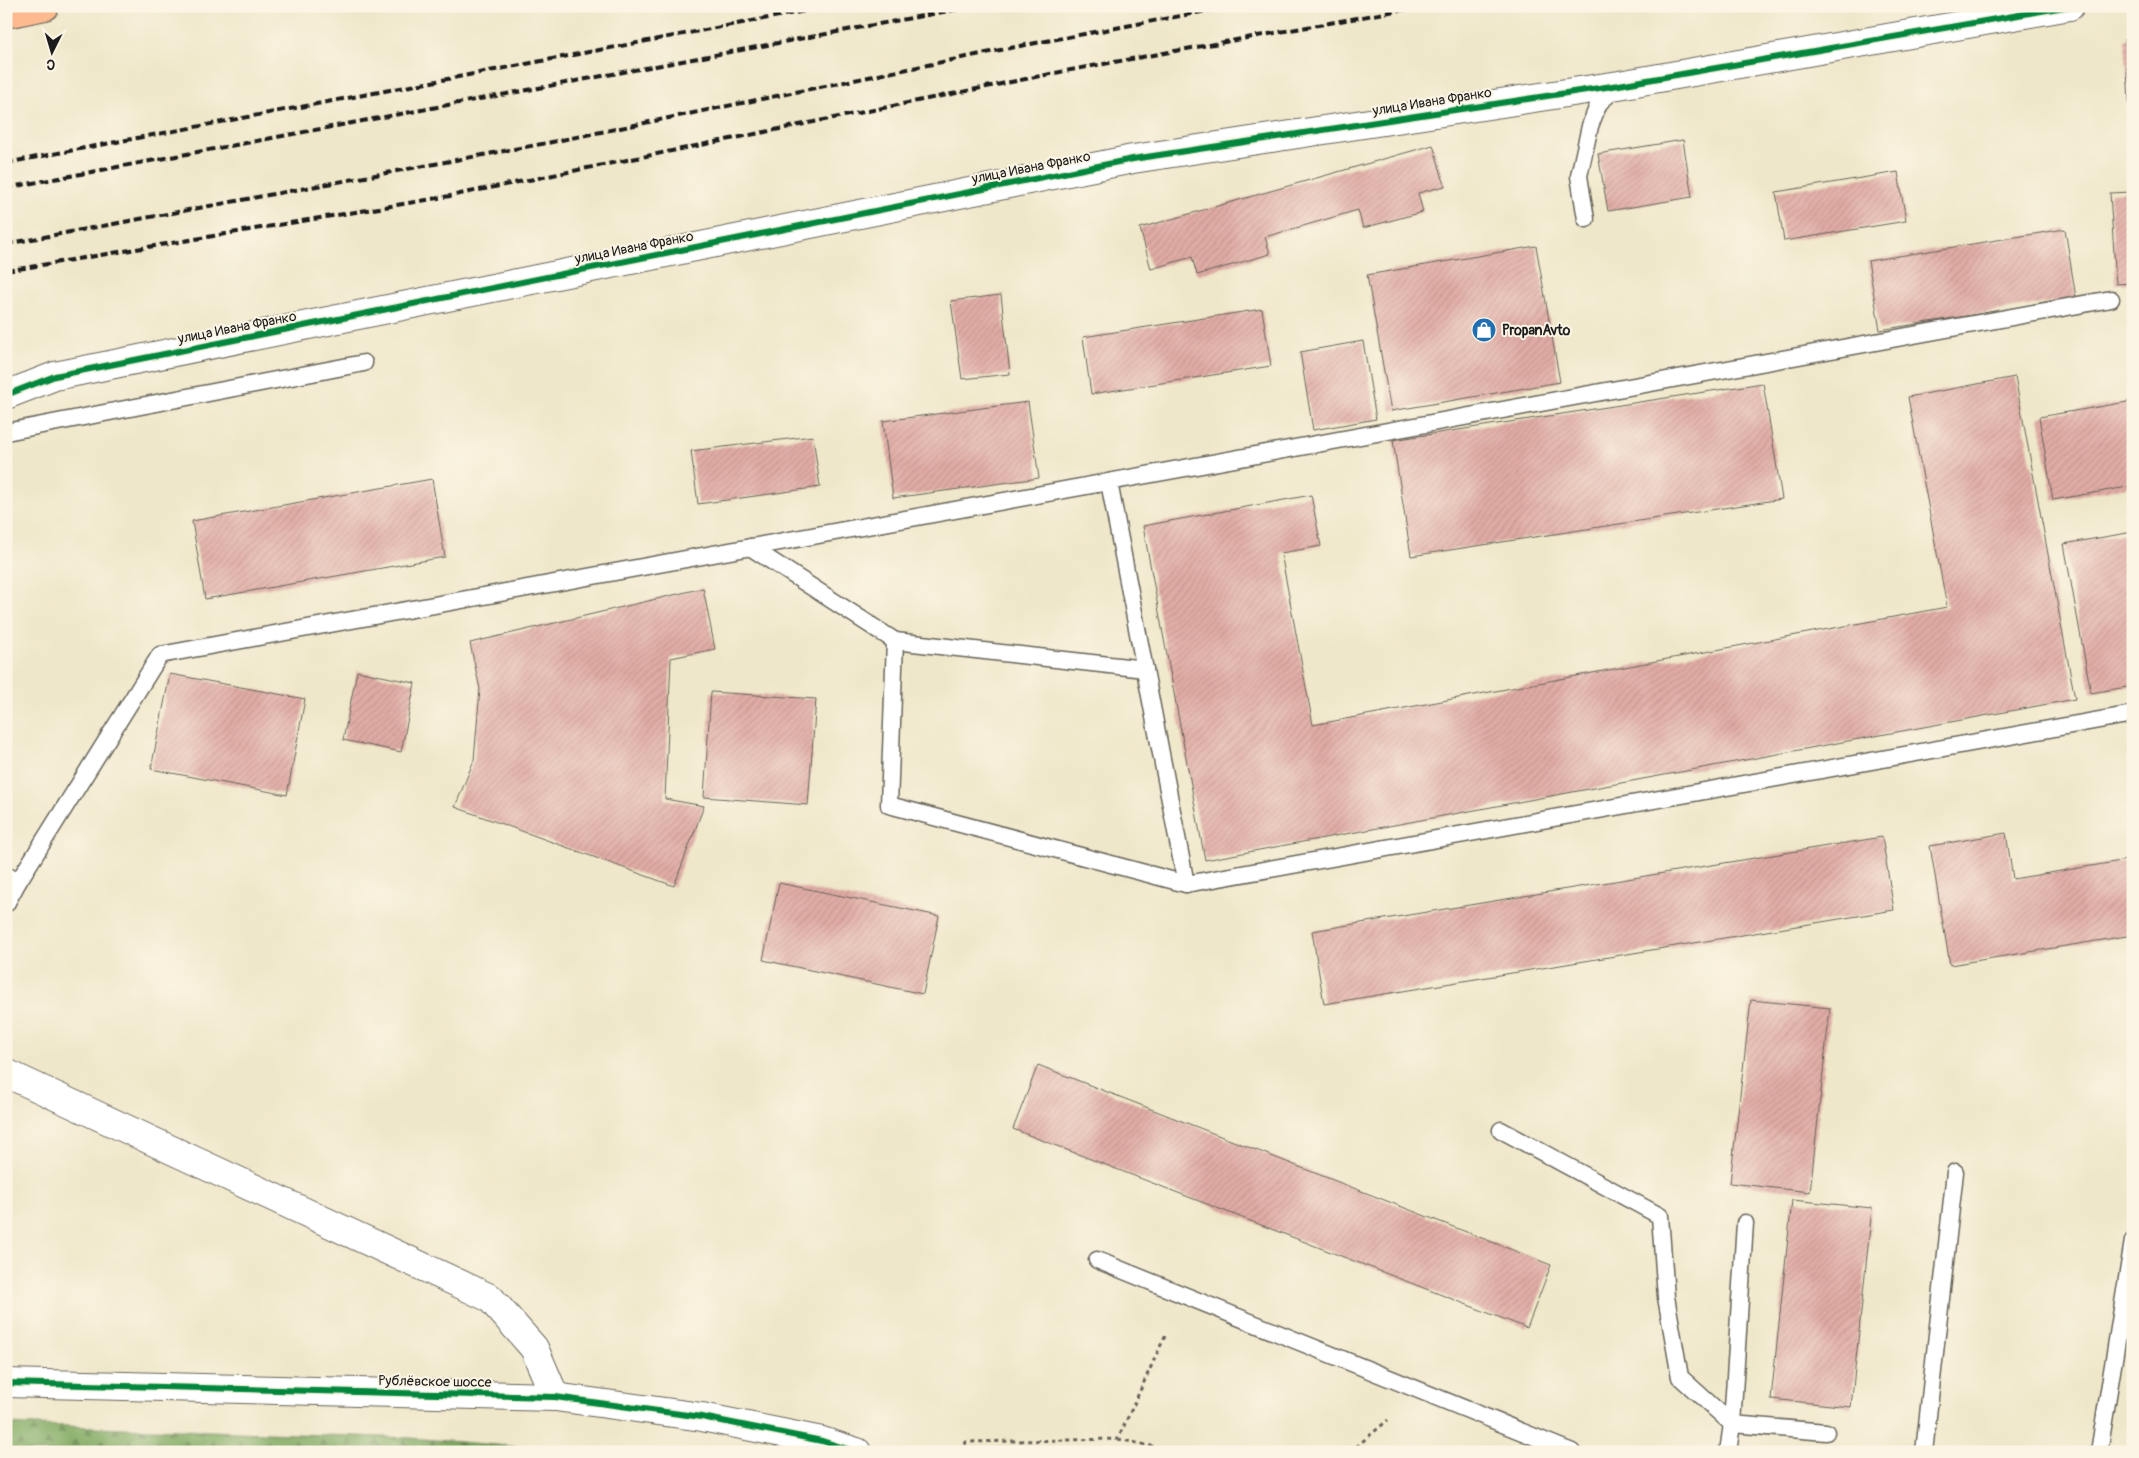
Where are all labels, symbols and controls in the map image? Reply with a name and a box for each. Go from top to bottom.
north arrow [28,28,78,78]
text: С [46,56,56,73]
street label: улица Ивана Франко [1370,84,1493,119]
street label: улица Ивана Франко [969,148,1092,188]
street label: улица Ивана Франко [572,228,695,268]
street label: улица Ивана Франко [175,308,298,348]
shop icon: PropanAvto [1471,317,1497,343]
place label: PropanAvto [1502,322,1571,339]
street label: Рублёвское шоссе [378,1372,492,1391]

